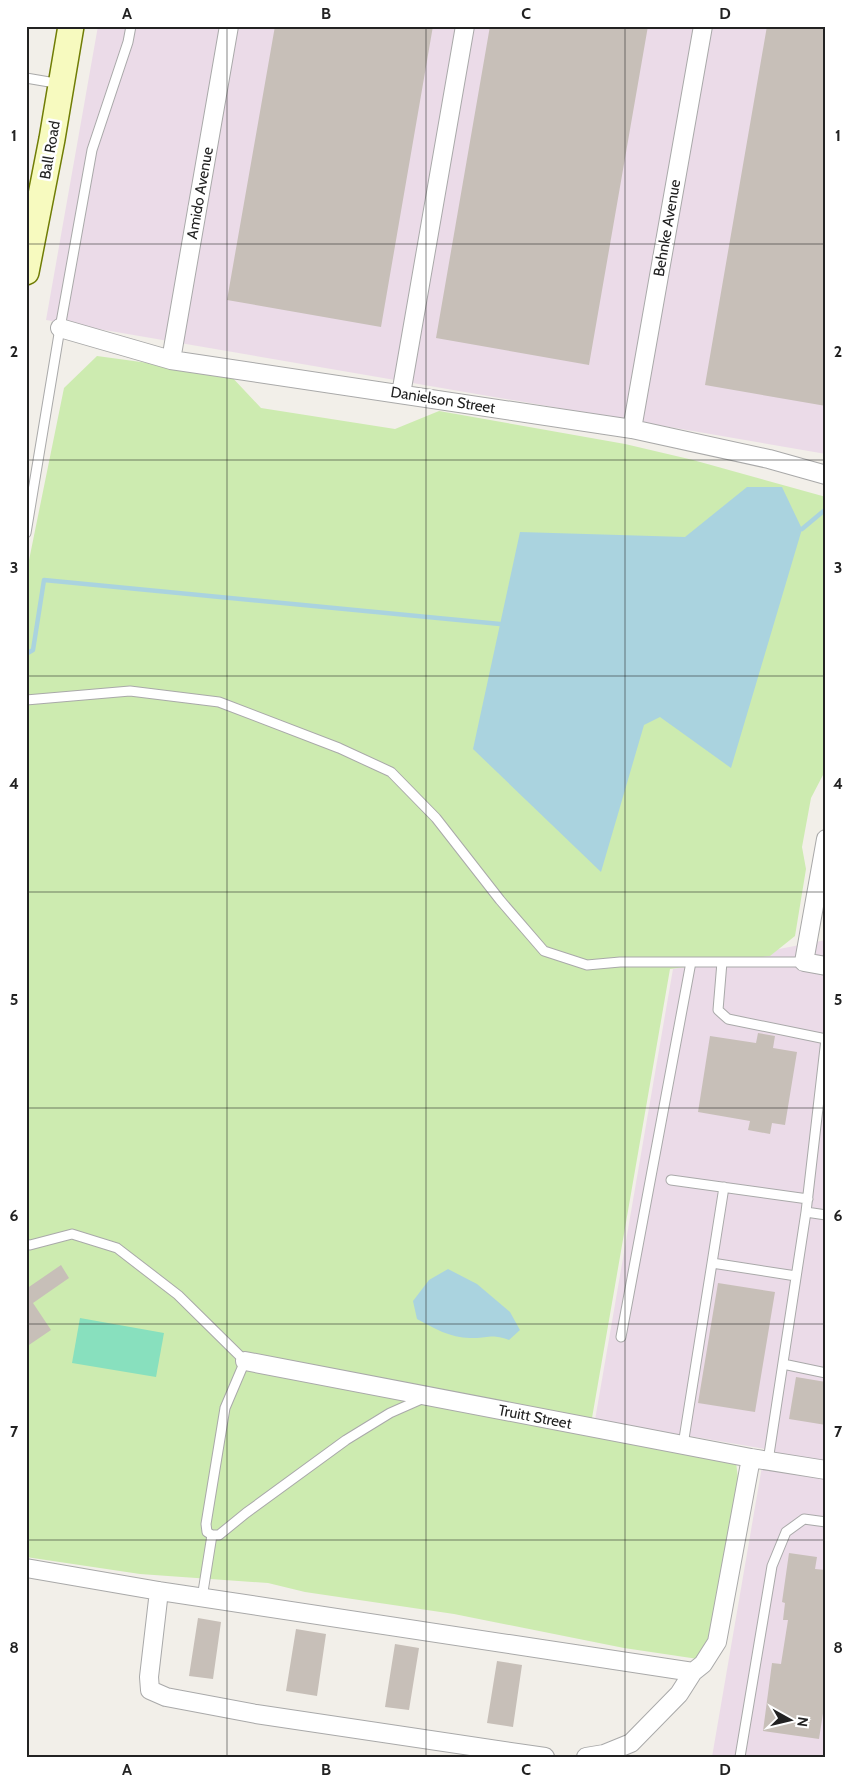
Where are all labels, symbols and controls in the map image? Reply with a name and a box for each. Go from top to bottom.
text: A [122,4,132,23]
text: B [321,4,331,23]
text: C [521,4,531,23]
text: D [719,4,731,23]
street label: Ball Road [36,119,64,181]
text: 1 [11,126,17,145]
text: 1 [835,126,841,145]
street label: Amido Avenue [183,145,217,240]
street label: Behnke Avenue [650,178,684,278]
text: 2 [10,342,18,361]
text: 2 [834,342,842,361]
street label: Danielson Street [389,383,497,417]
text: 3 [10,558,18,577]
text: 3 [834,558,842,577]
text: 4 [9,774,19,793]
text: 4 [833,774,843,793]
text: 5 [10,990,18,1009]
text: 5 [834,990,842,1009]
text: 6 [10,1206,19,1225]
text: 6 [834,1206,843,1225]
street label: Truitt Street [497,1401,573,1433]
text: 7 [10,1422,19,1441]
text: 7 [834,1422,843,1441]
text: 8 [9,1638,19,1657]
text: 8 [833,1638,843,1657]
north arrow [764,1696,814,1746]
text: N [793,1716,812,1728]
text: A [122,1760,132,1779]
text: B [321,1760,331,1779]
text: C [521,1760,531,1779]
text: D [719,1760,731,1779]

